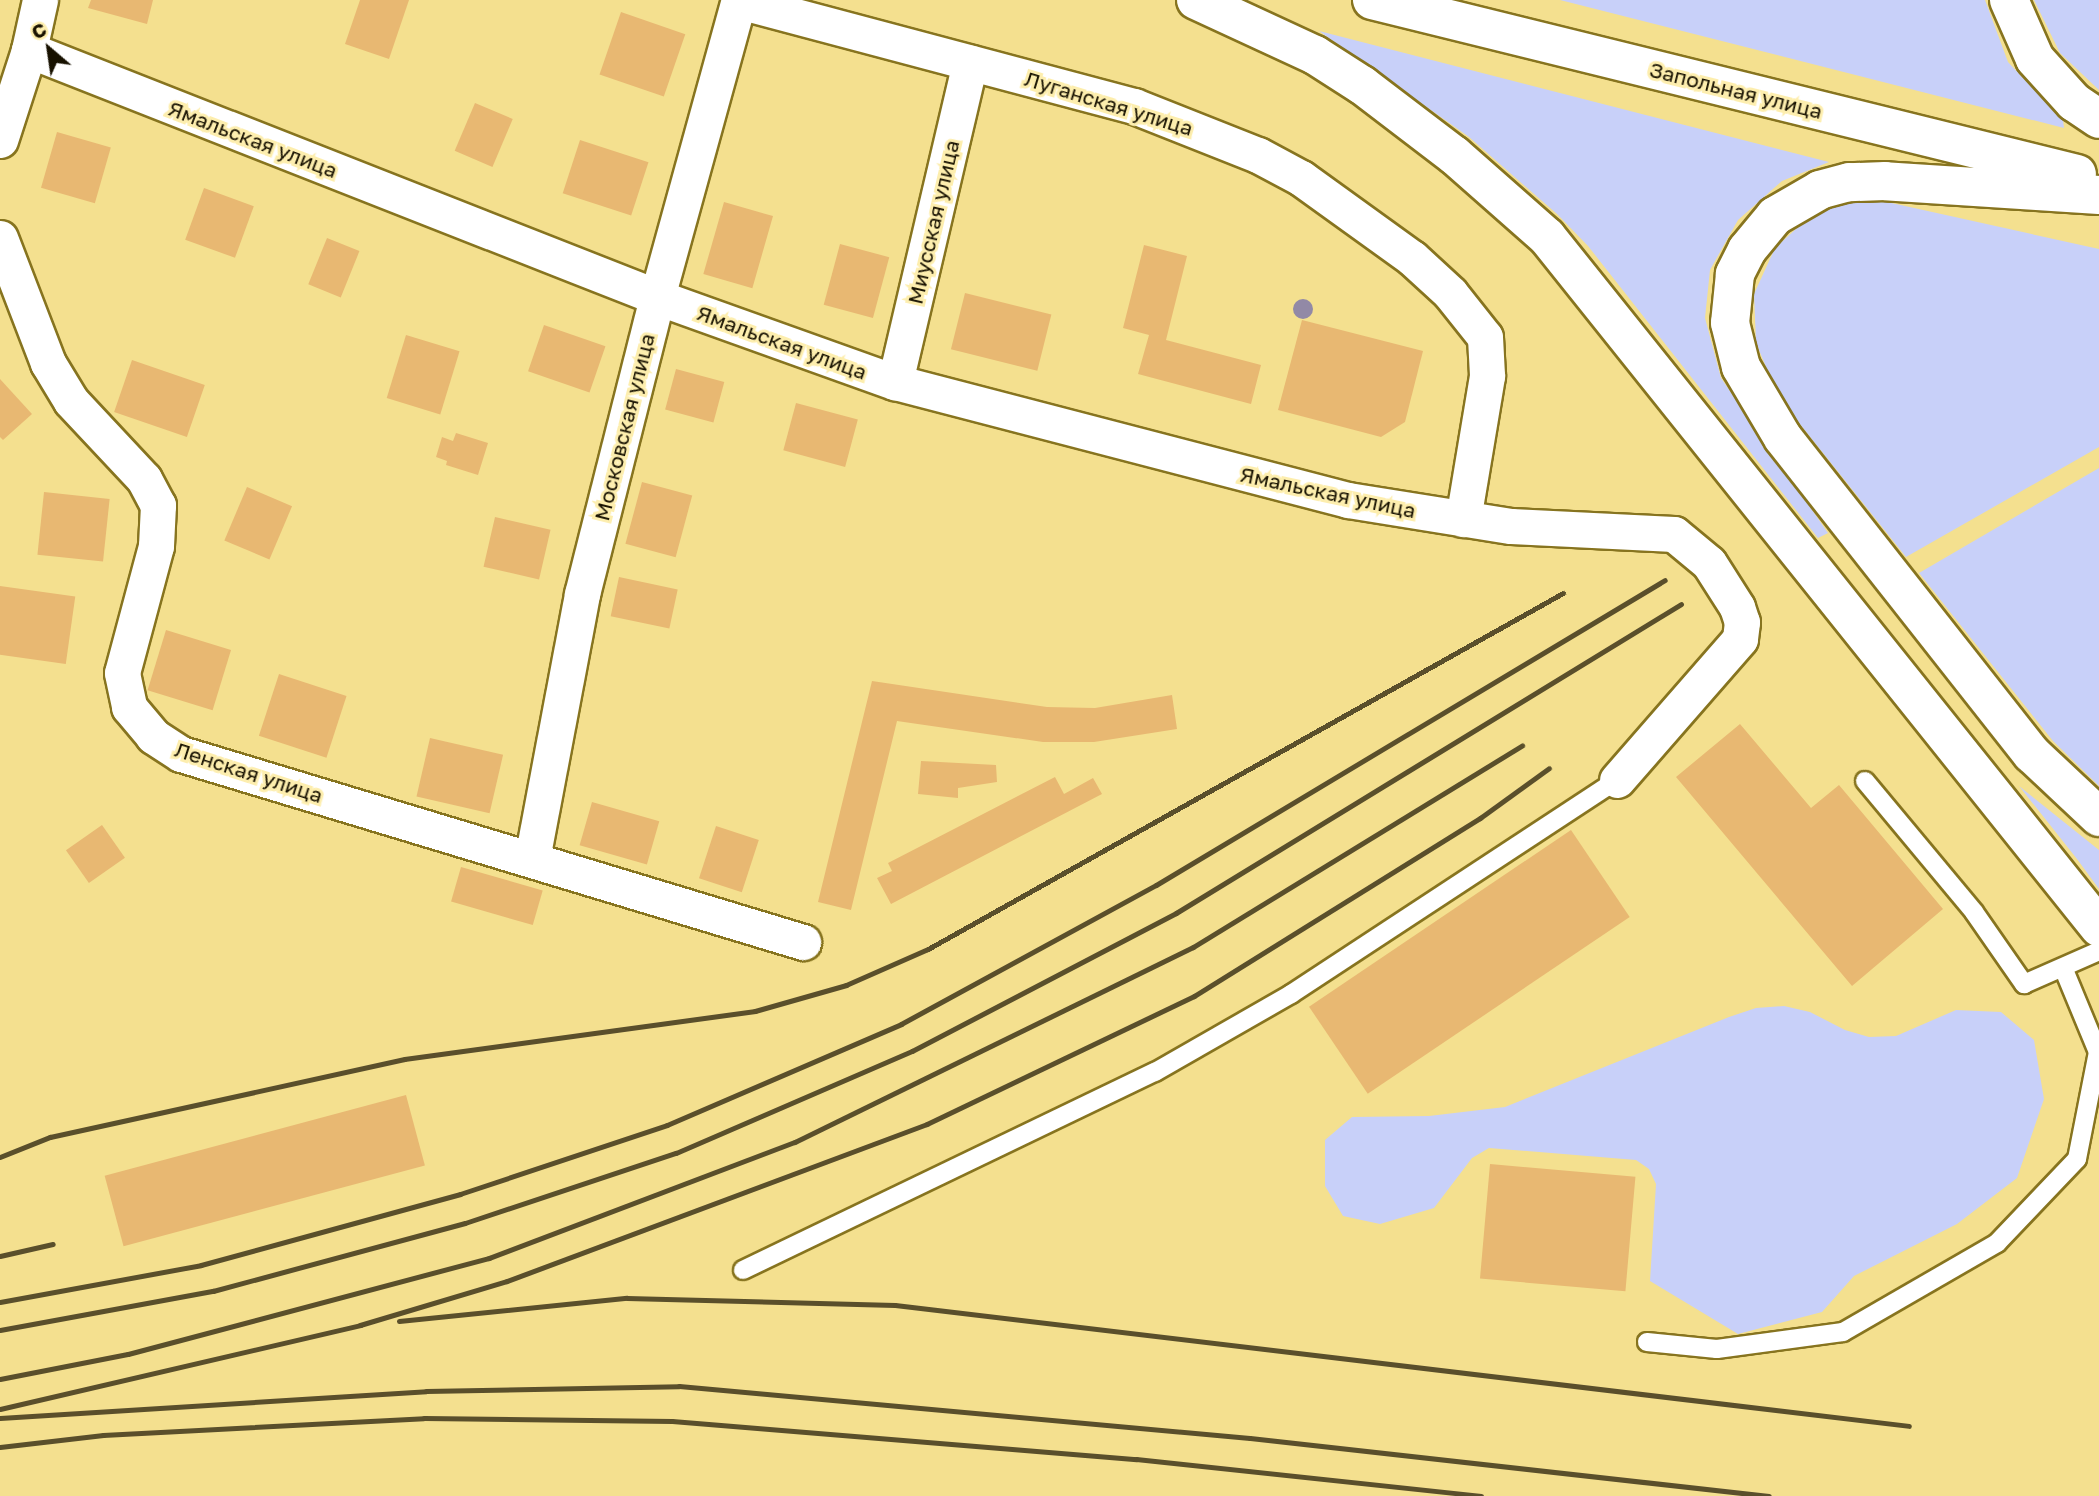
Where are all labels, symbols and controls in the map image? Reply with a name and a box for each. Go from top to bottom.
north arrow [14,14,84,84]
text: С [27,17,50,44]
street label: Запольная улица [1647,56,1825,124]
street label: Луганская улица [1022,65,1196,141]
street label: Ямальская улица [165,95,341,183]
street label: Миусская улица [902,138,964,306]
street label: Ямальская улица [694,300,870,384]
street label: Московская улица [589,331,659,523]
street label: Ямальская улица [1238,461,1418,523]
street label: Ленская улица [172,736,326,808]

